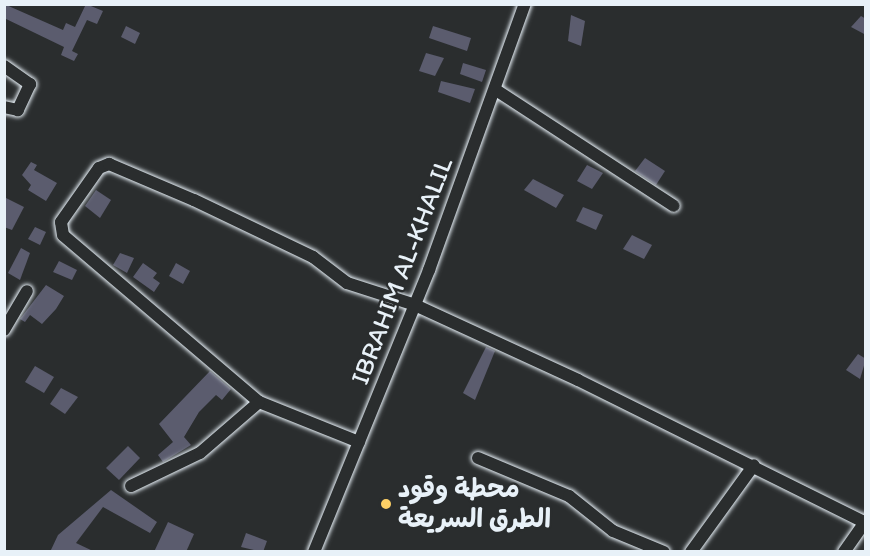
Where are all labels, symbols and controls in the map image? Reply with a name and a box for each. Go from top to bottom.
street label: IBRAHIM AL-KHALIL [344,153,460,389]
place label: محطة وقود الطرق السريعة [398,473,551,534]
marker: محطة وقود الطرق السريعة [379,497,393,511]

